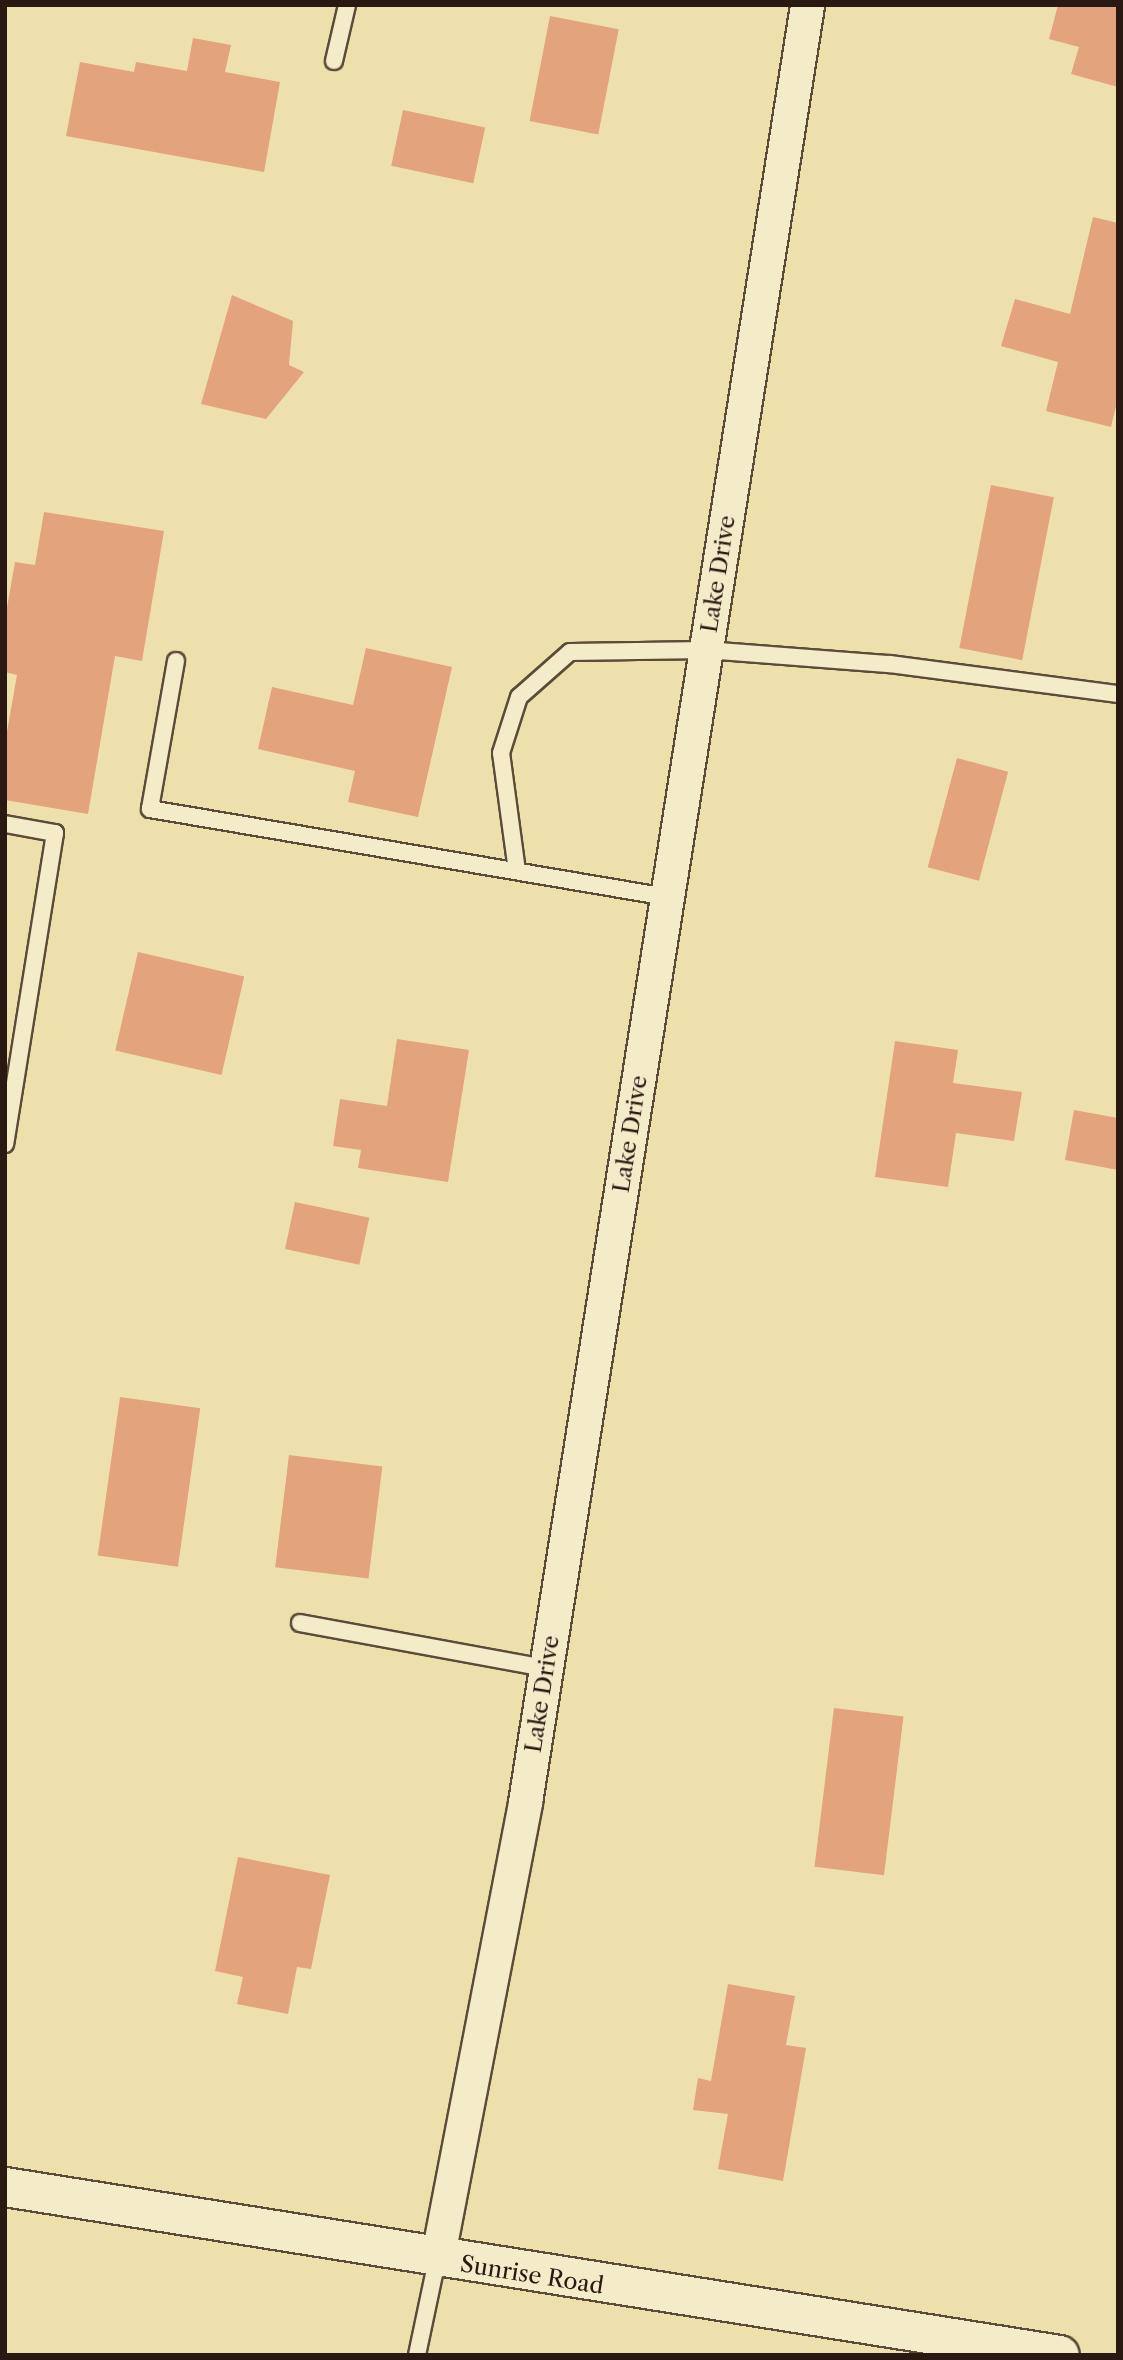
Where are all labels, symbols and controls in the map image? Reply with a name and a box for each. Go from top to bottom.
street label: Lake Drive [695,513,741,635]
street label: Lake Drive [607,1073,653,1195]
street label: Lake Drive [519,1633,565,1755]
street label: Sunrise Road [458,2250,606,2300]

